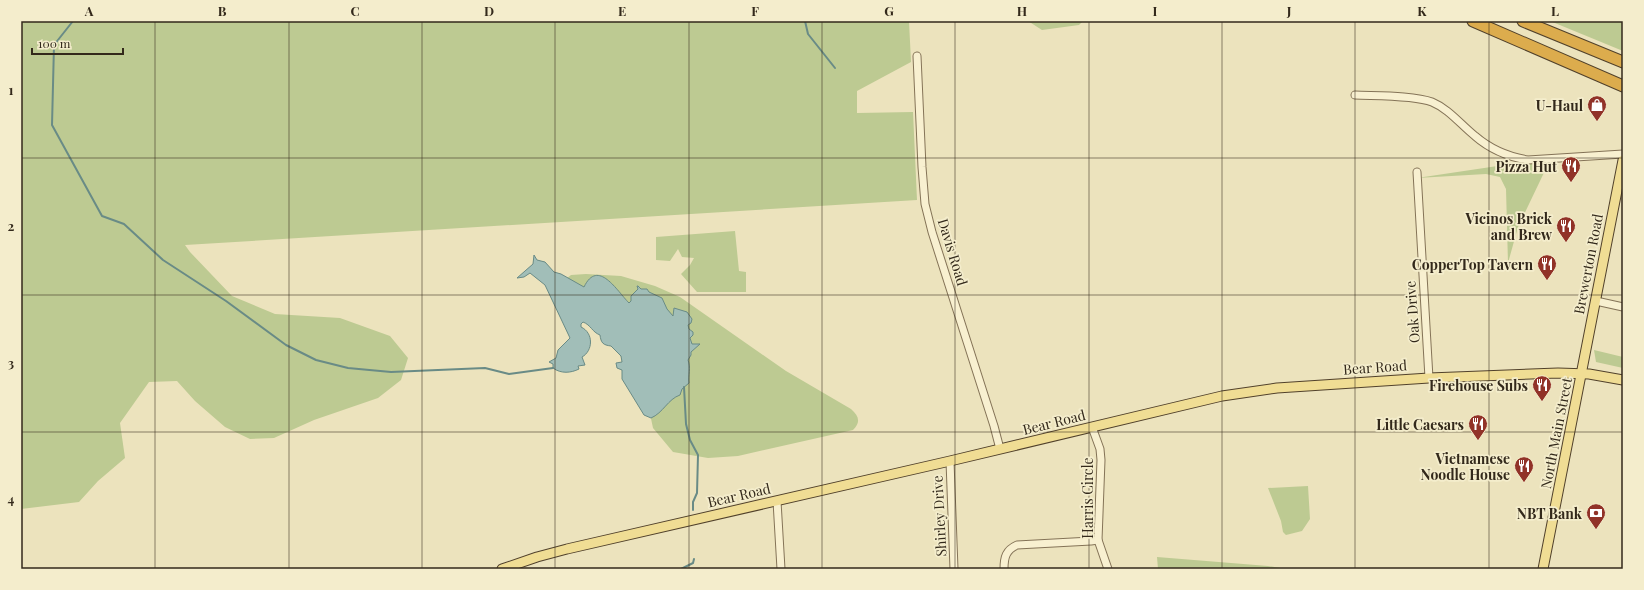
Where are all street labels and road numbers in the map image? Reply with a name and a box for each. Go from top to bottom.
street label: Brewerton Road [1569,212,1607,316]
street label: Davis Road [934,216,972,288]
street label: Oak Drive [1400,280,1424,344]
street label: Bear Road [1342,355,1408,379]
street label: North Main Street [1536,375,1576,490]
street label: Bear Road [1021,405,1087,439]
street label: Harris Circle [1078,457,1097,539]
street label: Shirley Drive [927,475,951,557]
street label: Bear Road [706,479,772,511]

